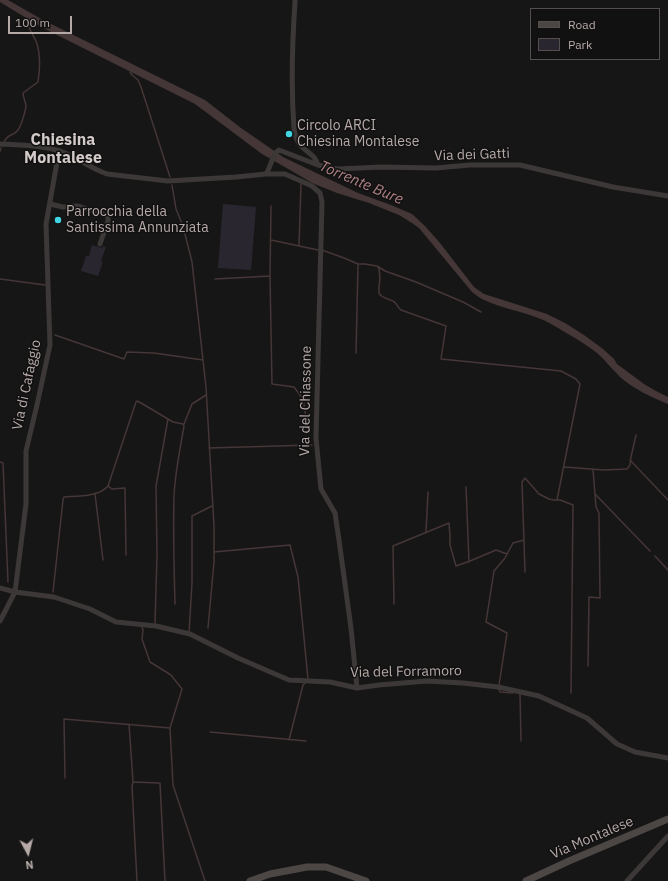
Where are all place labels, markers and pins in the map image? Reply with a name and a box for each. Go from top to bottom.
place label: Circolo ARCI Chiesina Montalese [297,118,419,150]
marker: Circolo ARCI Chiesina Montalese [284,129,294,139]
place label: Parrocchia della Santissima Annunziata [66,204,209,236]
marker: Parrocchia della Santissima Annunziata [53,215,63,225]

